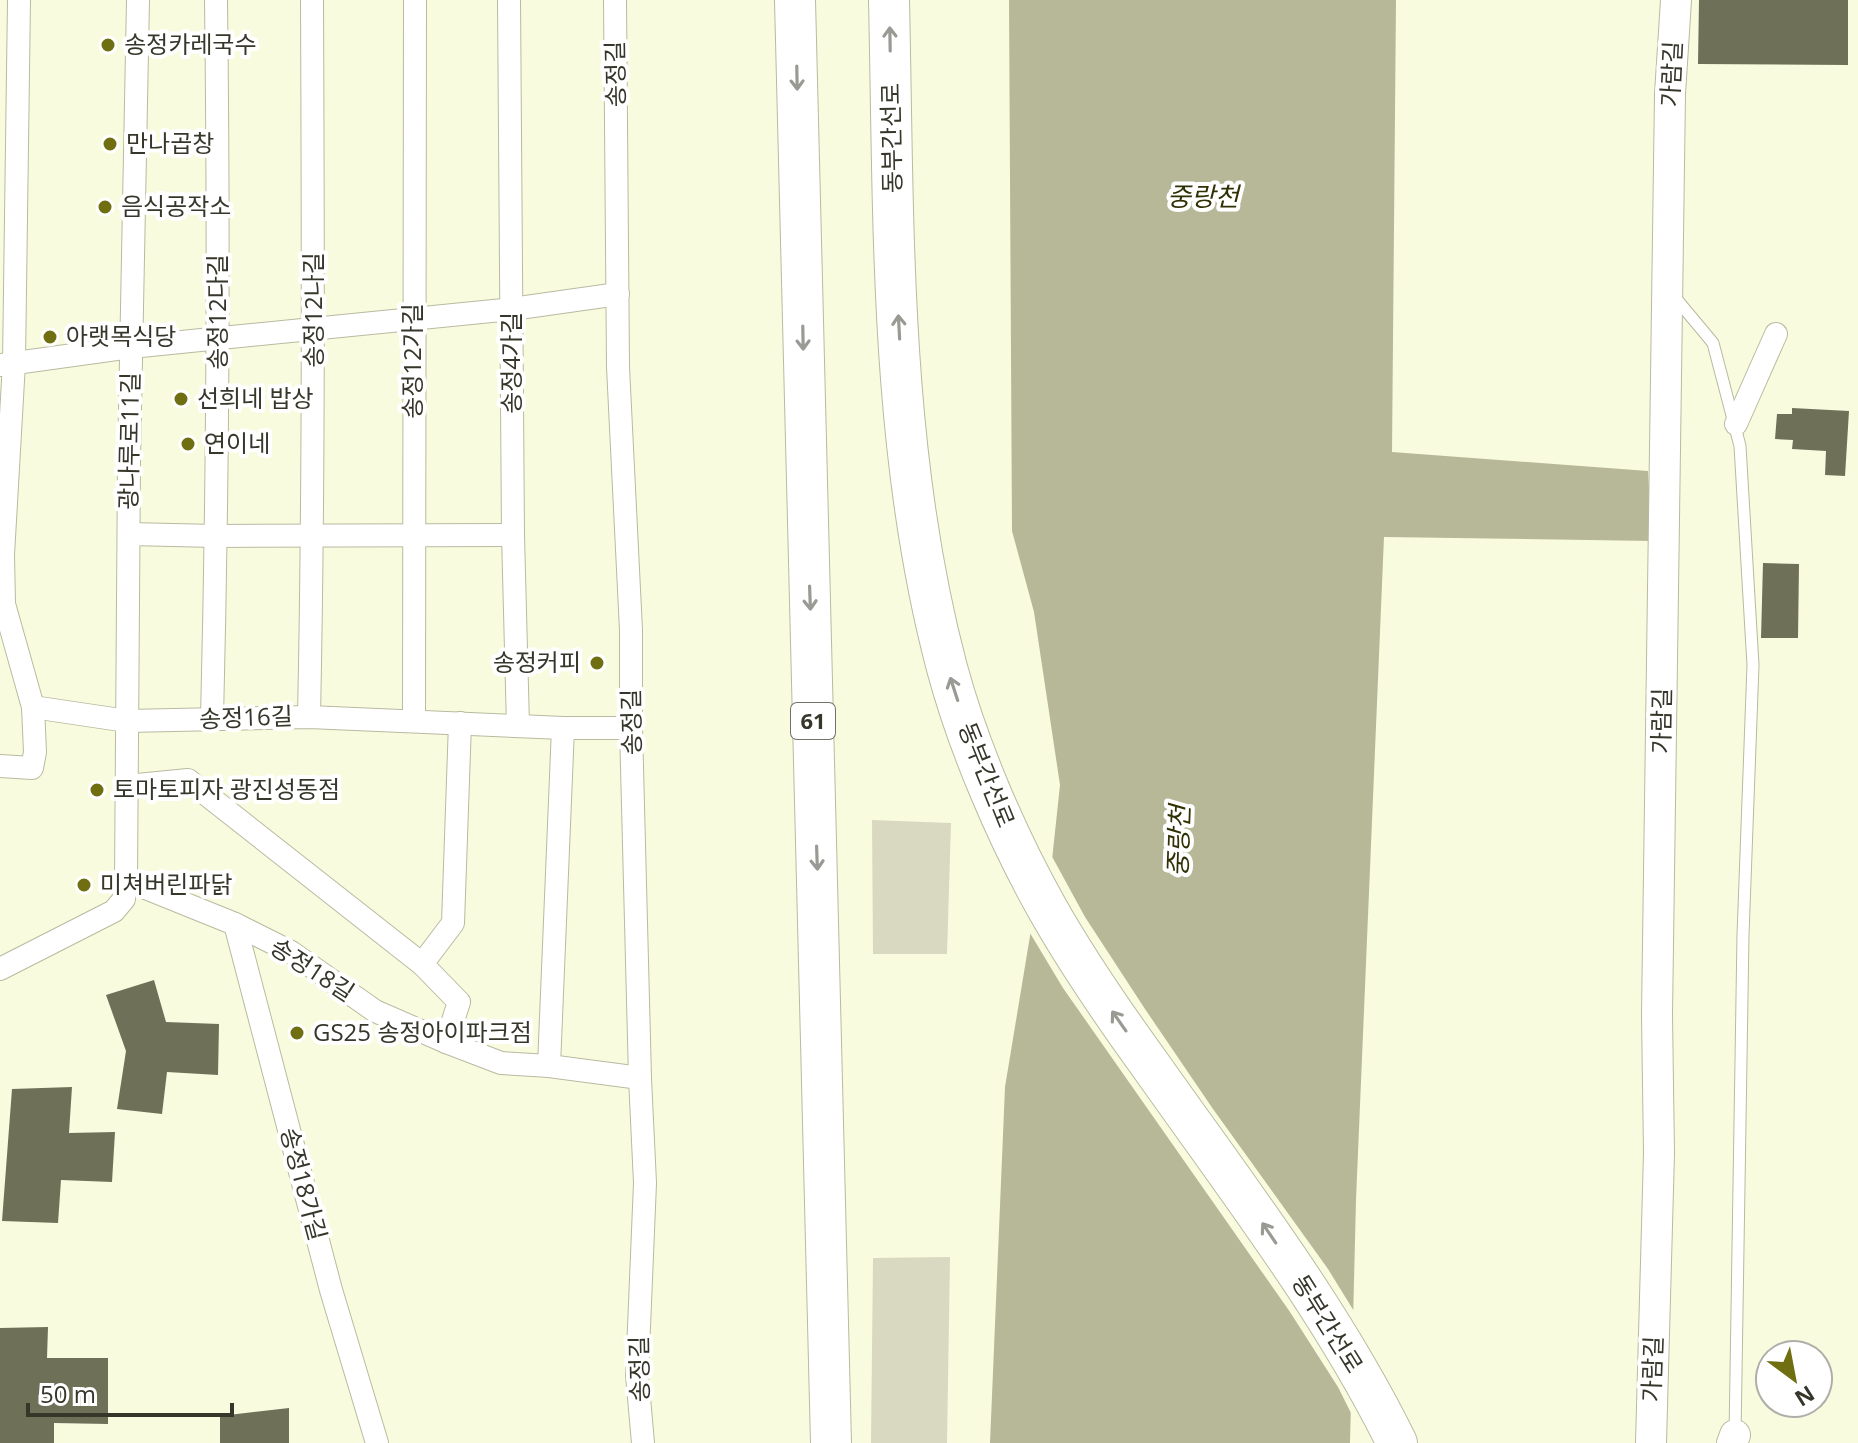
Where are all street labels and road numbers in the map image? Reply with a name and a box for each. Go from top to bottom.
street label: 가람길 [1652,40,1689,108]
street label: 송정길 [597,41,632,107]
street label: 동부간선로 [873,83,908,194]
street label: 송정12나길 [296,252,329,368]
street label: 송정12다길 [200,254,233,370]
street label: 송정12가길 [395,303,428,419]
street label: 송정4가길 [494,312,527,414]
street label: 광나루로11길 [111,372,146,510]
street label: 가람길 [1643,688,1678,754]
street label: 송정길 [613,689,648,755]
street label: 송정16길 [199,698,293,735]
road number: 61 [791,703,835,739]
street label: 동부간선로 [951,717,1023,832]
street label: 송정18길 [265,929,361,1008]
street label: 송정18가길 [274,1123,335,1244]
street label: 동부간선로 [1285,1268,1372,1379]
street label: 가람길 [1634,1335,1669,1403]
street label: 송정길 [621,1336,656,1402]

